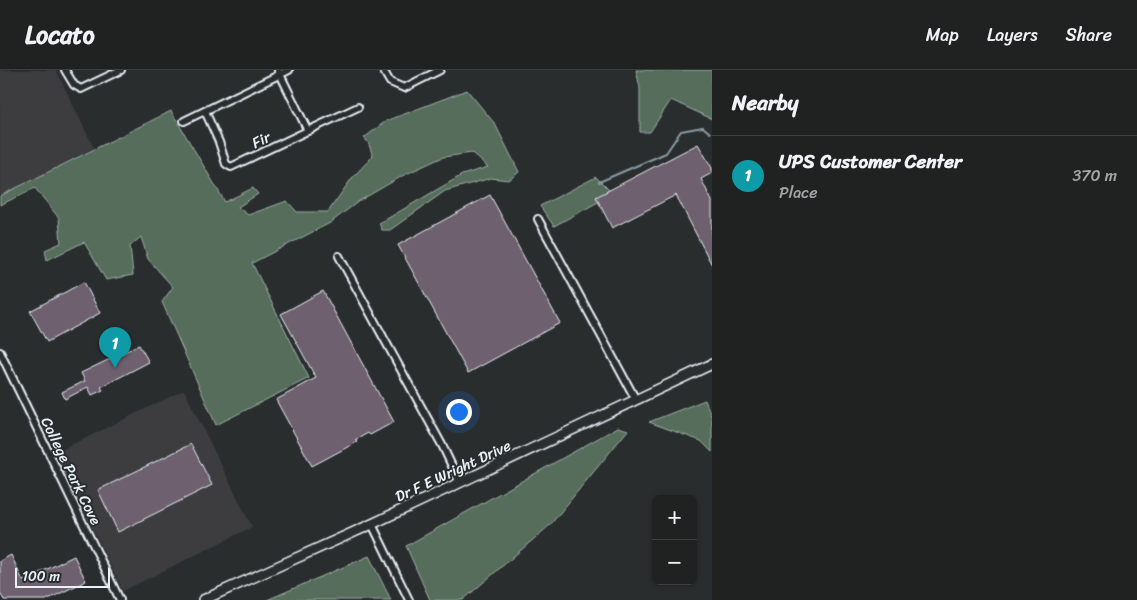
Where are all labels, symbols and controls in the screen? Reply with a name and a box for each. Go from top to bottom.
text: Locato [25,14,95,56]
text: Map [926,19,959,51]
text: Layers [987,19,1038,51]
text: Share [1066,19,1112,51]
text: Nearby [732,84,798,122]
street label: Fir [247,124,276,156]
text: UPS Customer Center [779,145,962,178]
text: 1 [745,161,751,190]
text: 370 m [1073,161,1117,190]
text: Place [779,178,818,207]
pin: 1 [99,327,131,368]
your location [446,399,472,425]
street label: College Park Cove [33,412,109,530]
street label: Dr F E Wright Drive [391,433,516,509]
map controls [652,495,697,585]
button: + [652,495,697,540]
button: − [652,540,697,585]
text: 100 m [22,564,60,589]
scale bar [15,565,110,588]

